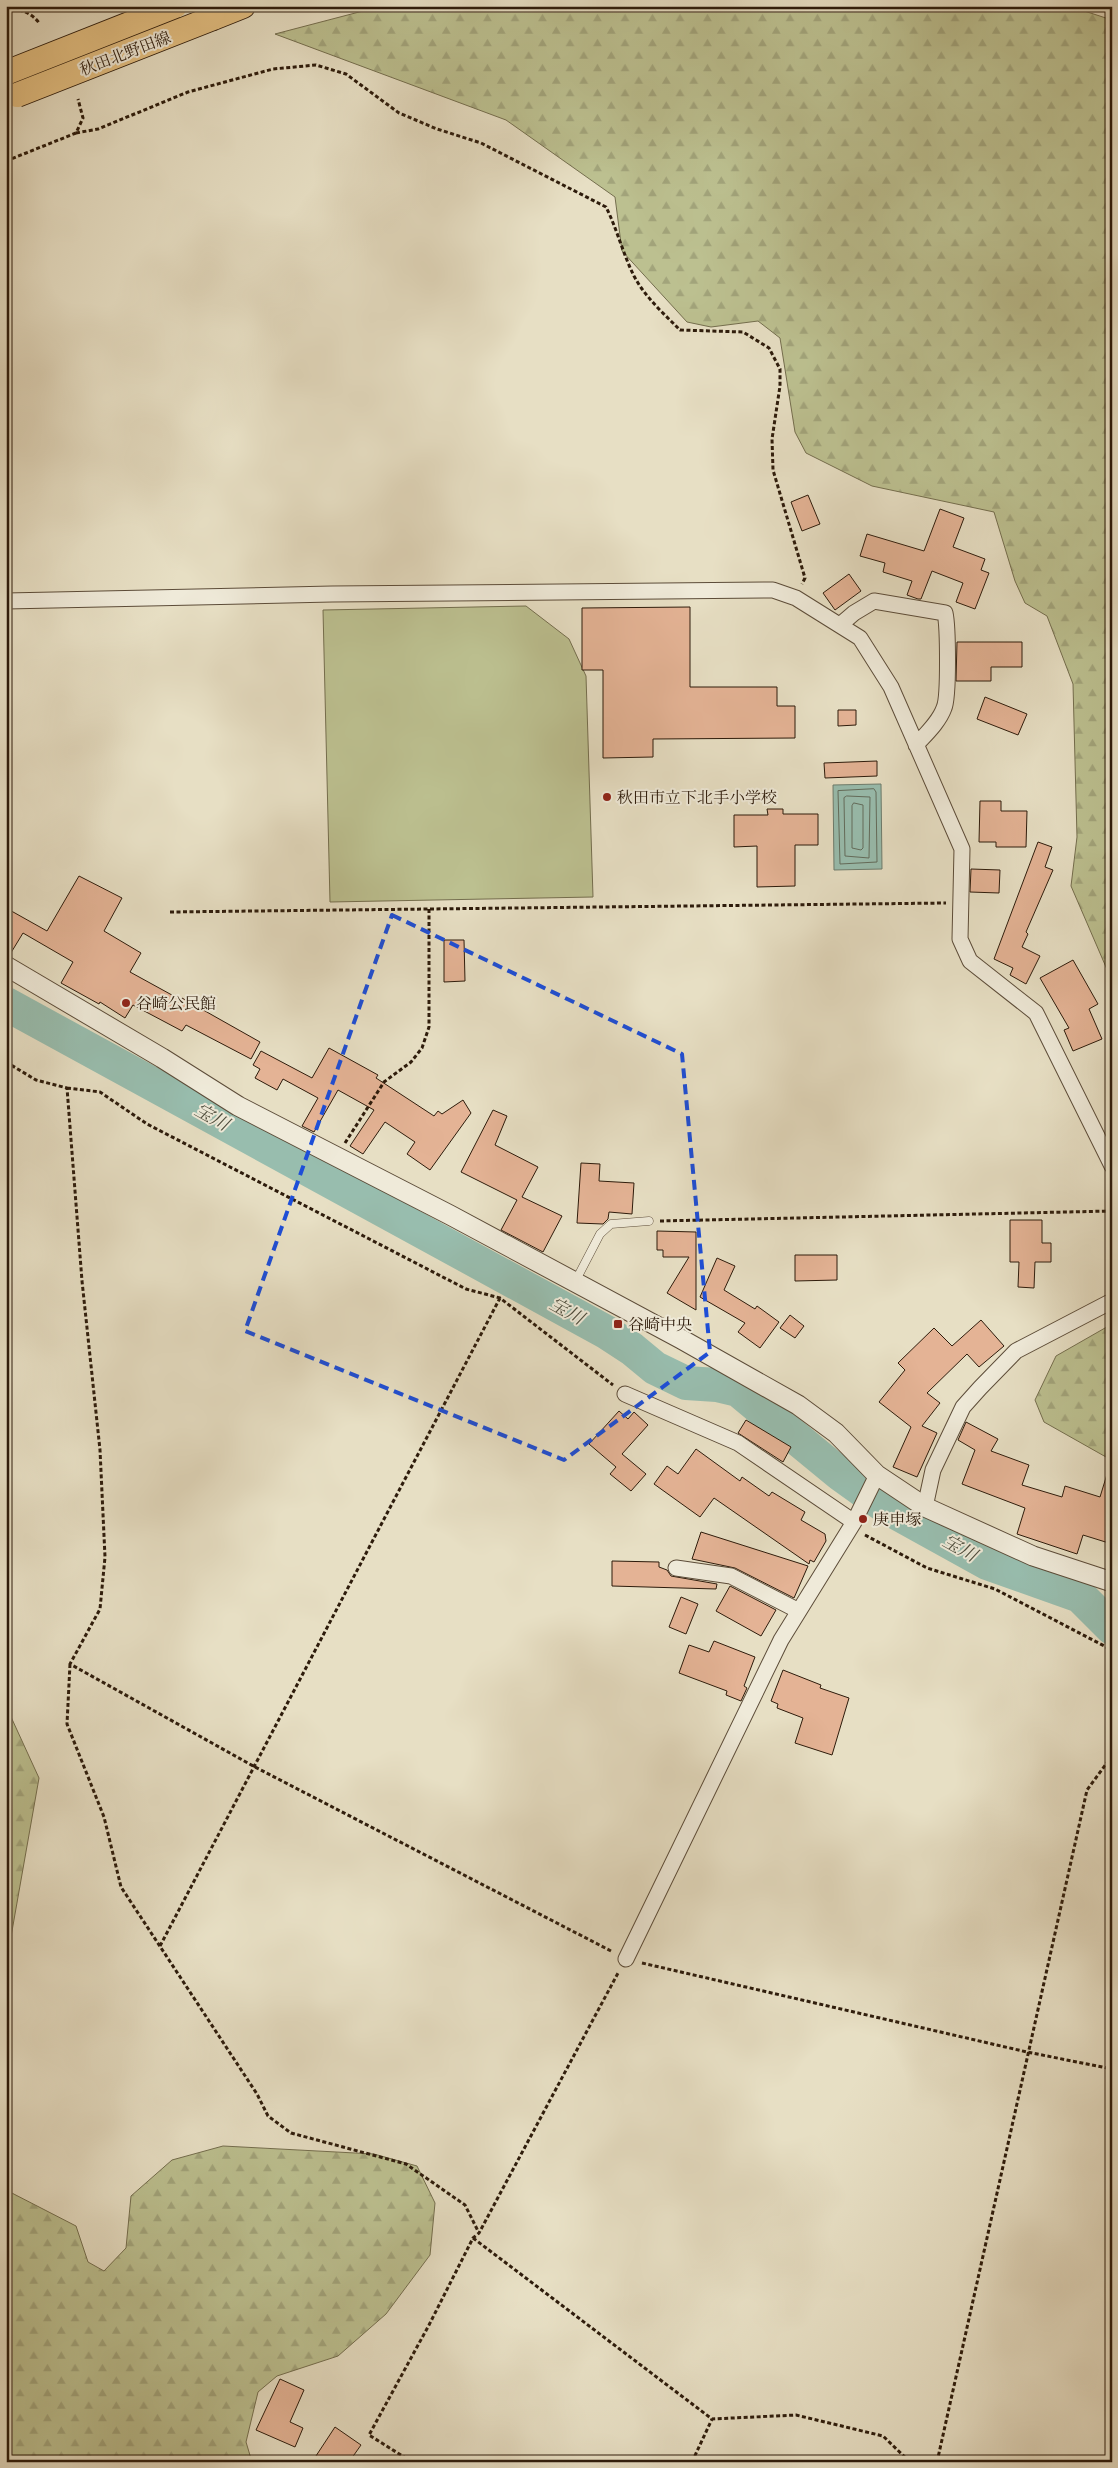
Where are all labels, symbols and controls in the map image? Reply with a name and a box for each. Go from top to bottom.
street label: 秋田北野田線 [77,27,174,80]
place label: 秋田市立下北手小学校 [617,788,777,808]
marker: 秋田市立下北手小学校 [601,791,613,803]
place label: 谷崎公民館 [136,994,216,1014]
marker: 谷崎公民館 [120,997,132,1009]
water label: 宝川 [190,1099,235,1137]
water label: 宝川 [545,1293,590,1331]
place label: 谷崎中央 [628,1315,692,1335]
marker: 谷崎中央 [612,1318,624,1330]
place label: 庚申塚 [873,1510,921,1530]
marker: 庚申塚 [857,1513,869,1525]
water label: 宝川 [938,1530,983,1568]

